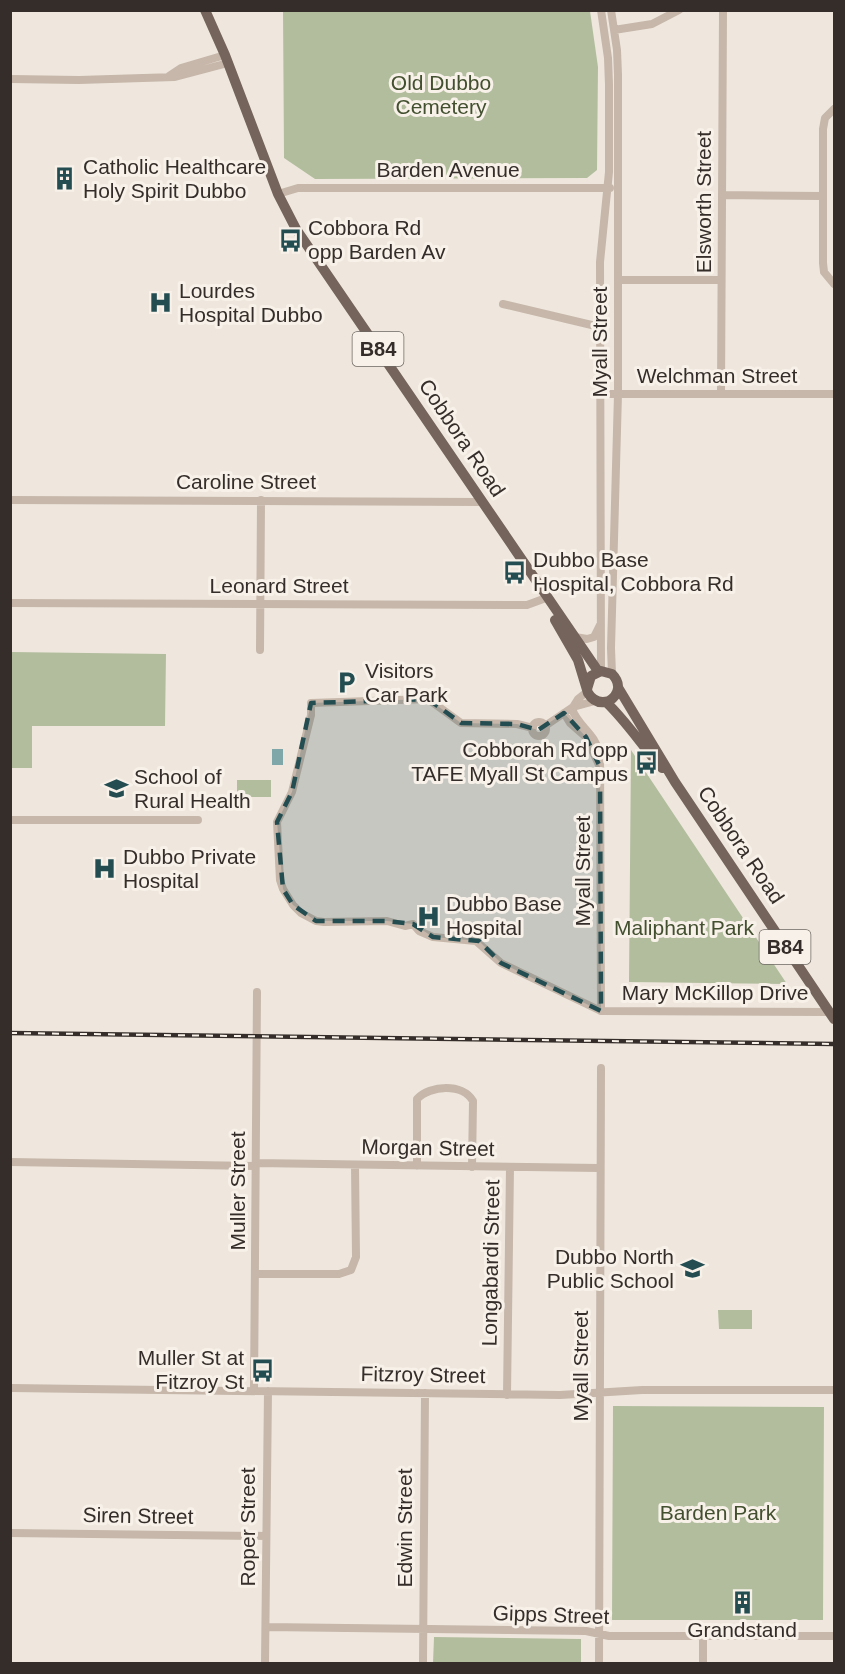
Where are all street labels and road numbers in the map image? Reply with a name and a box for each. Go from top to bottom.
street label: Elsworth Street [692,131,715,273]
street label: Barden Avenue [376,158,520,181]
street label: Myall Street [588,286,611,397]
road number: B84 [352,332,404,366]
street label: Welchman Street [637,364,798,387]
street label: Cobbora Road [415,375,510,501]
street label: Caroline Street [176,470,316,493]
street label: Leonard Street [210,574,349,597]
street label: Cobbora Road [694,782,789,908]
street label: Myall Street [571,815,594,926]
road number: B84 [760,930,810,964]
street label: Mary McKillop Drive [622,981,808,1004]
street label: Muller Street [226,1131,249,1251]
street label: Morgan Street [361,1135,495,1160]
street label: Longabardi Street [478,1179,503,1347]
street label: Myall Street [569,1310,592,1421]
street label: Fitzroy Street [360,1362,486,1387]
street label: Roper Street [236,1467,259,1587]
street label: Edwin Street [393,1468,416,1588]
street label: Siren Street [82,1503,194,1528]
street label: Gipps Street [492,1601,610,1628]

